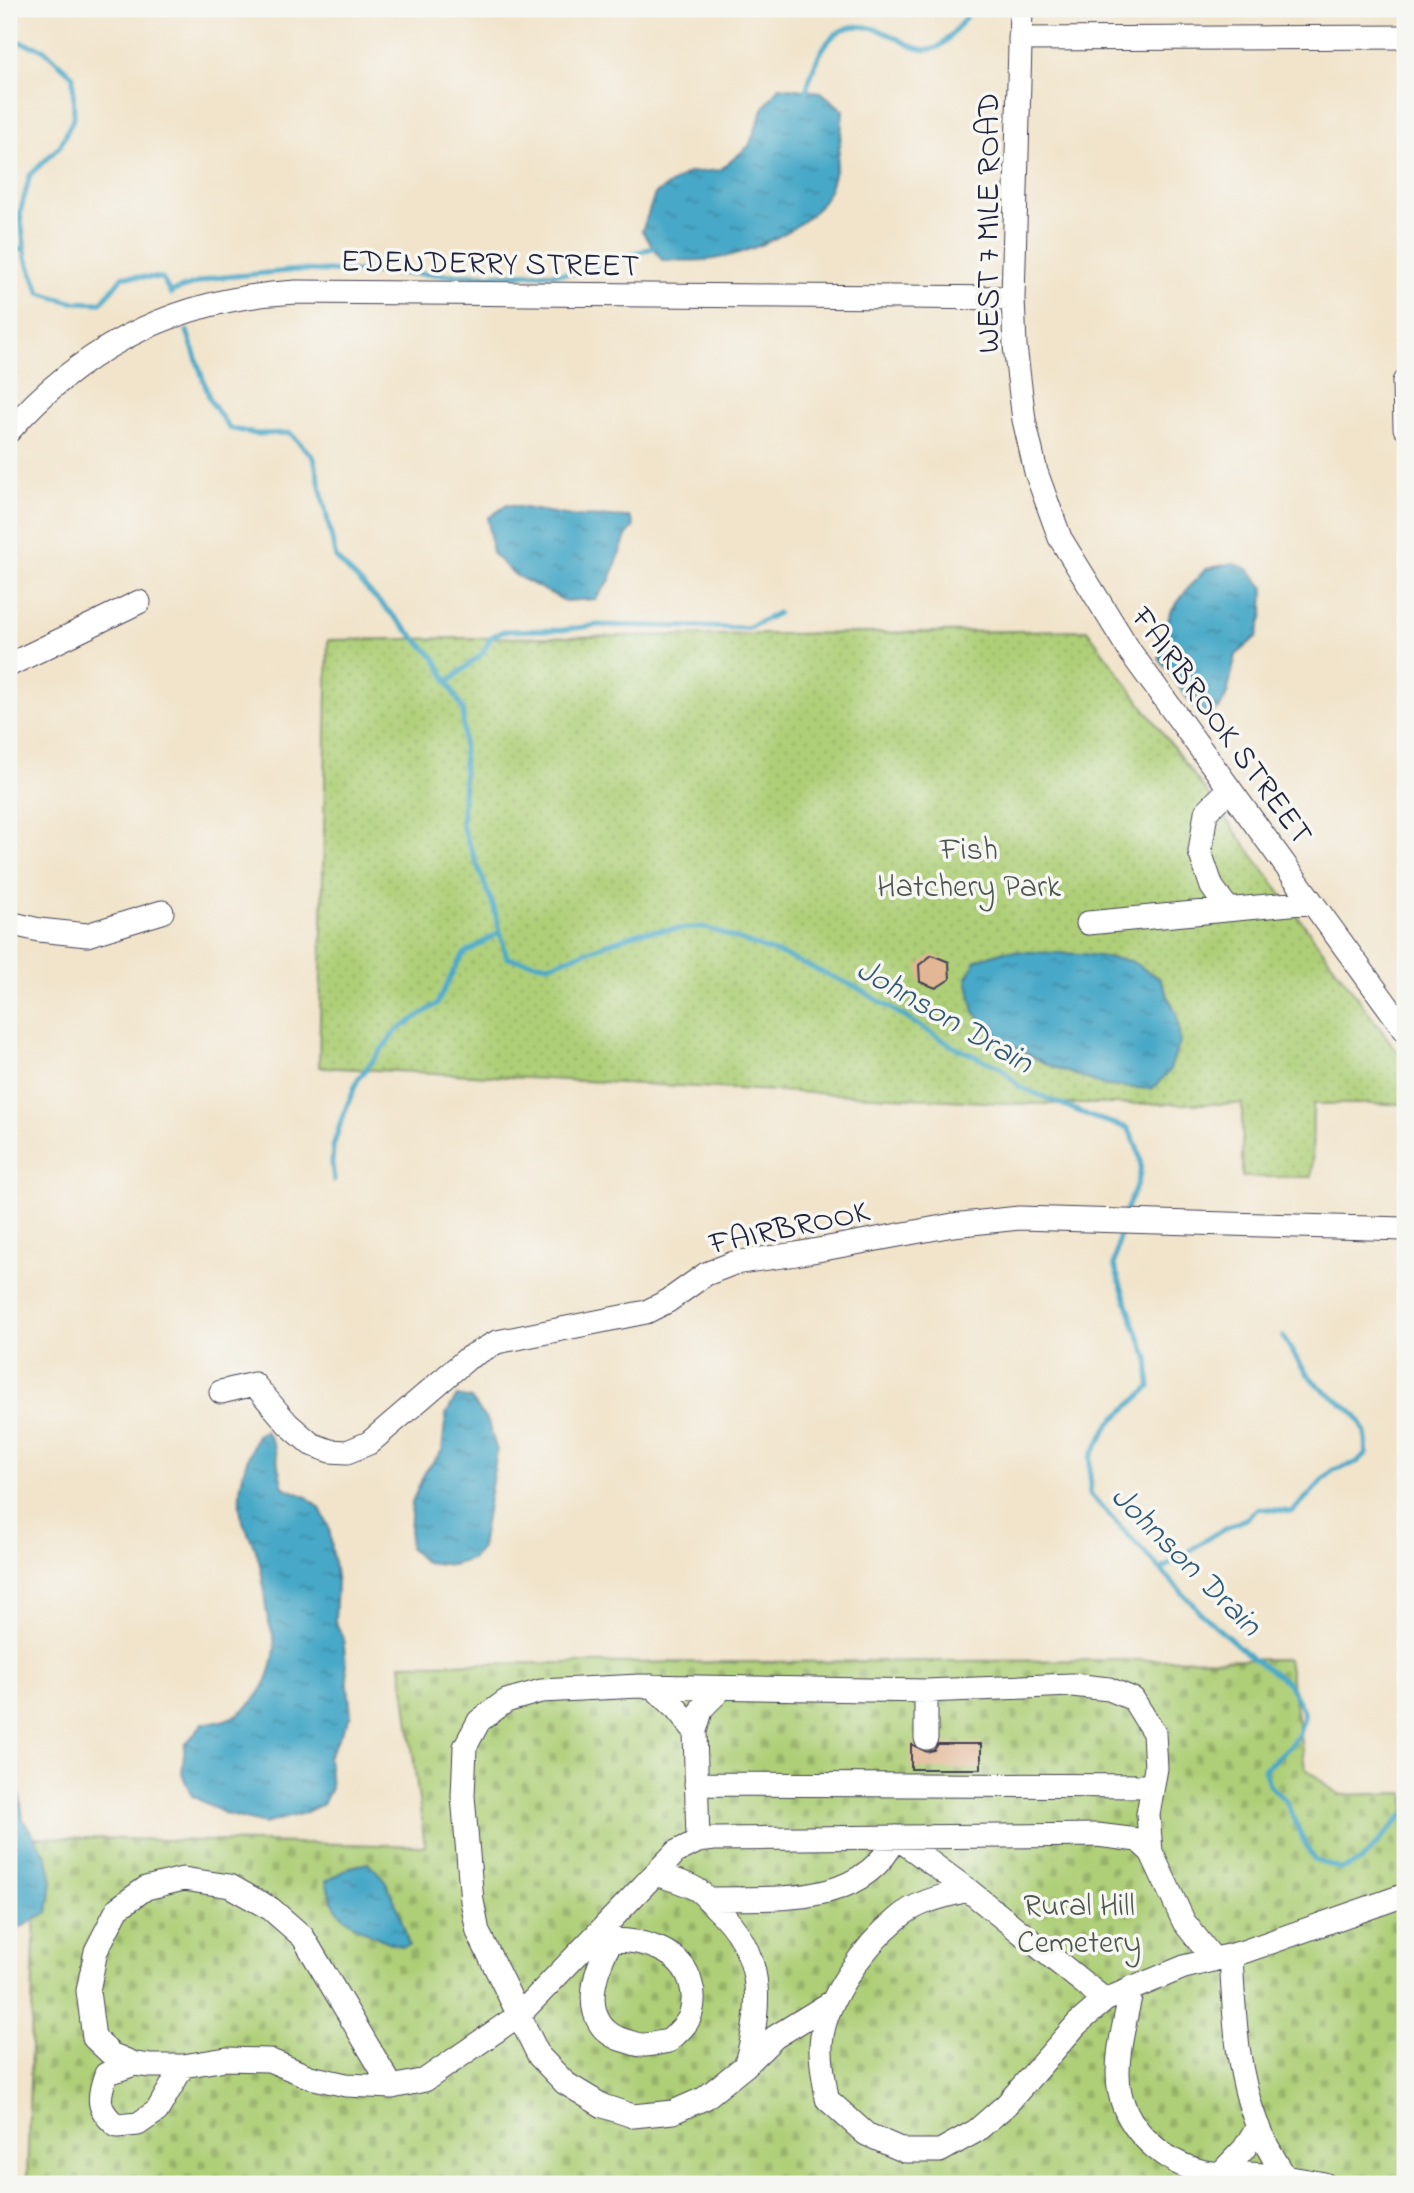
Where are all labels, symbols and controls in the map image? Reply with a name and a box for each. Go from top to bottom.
street label: WEST 7 MILE ROAD [967,93,1014,353]
street label: EDENDERRY STREET [340,239,640,292]
street label: FAIRBROOK STREET [1117,597,1323,856]
park label: Fish Hatchery Park [877,828,1062,912]
water label: Johnson Drain [847,947,1043,1088]
street label: FAIRBROOK [704,1189,875,1270]
water label: Johnson Drain [1098,1475,1273,1650]
park label: Rural Hill Cemetery [1017,1884,1141,1968]

